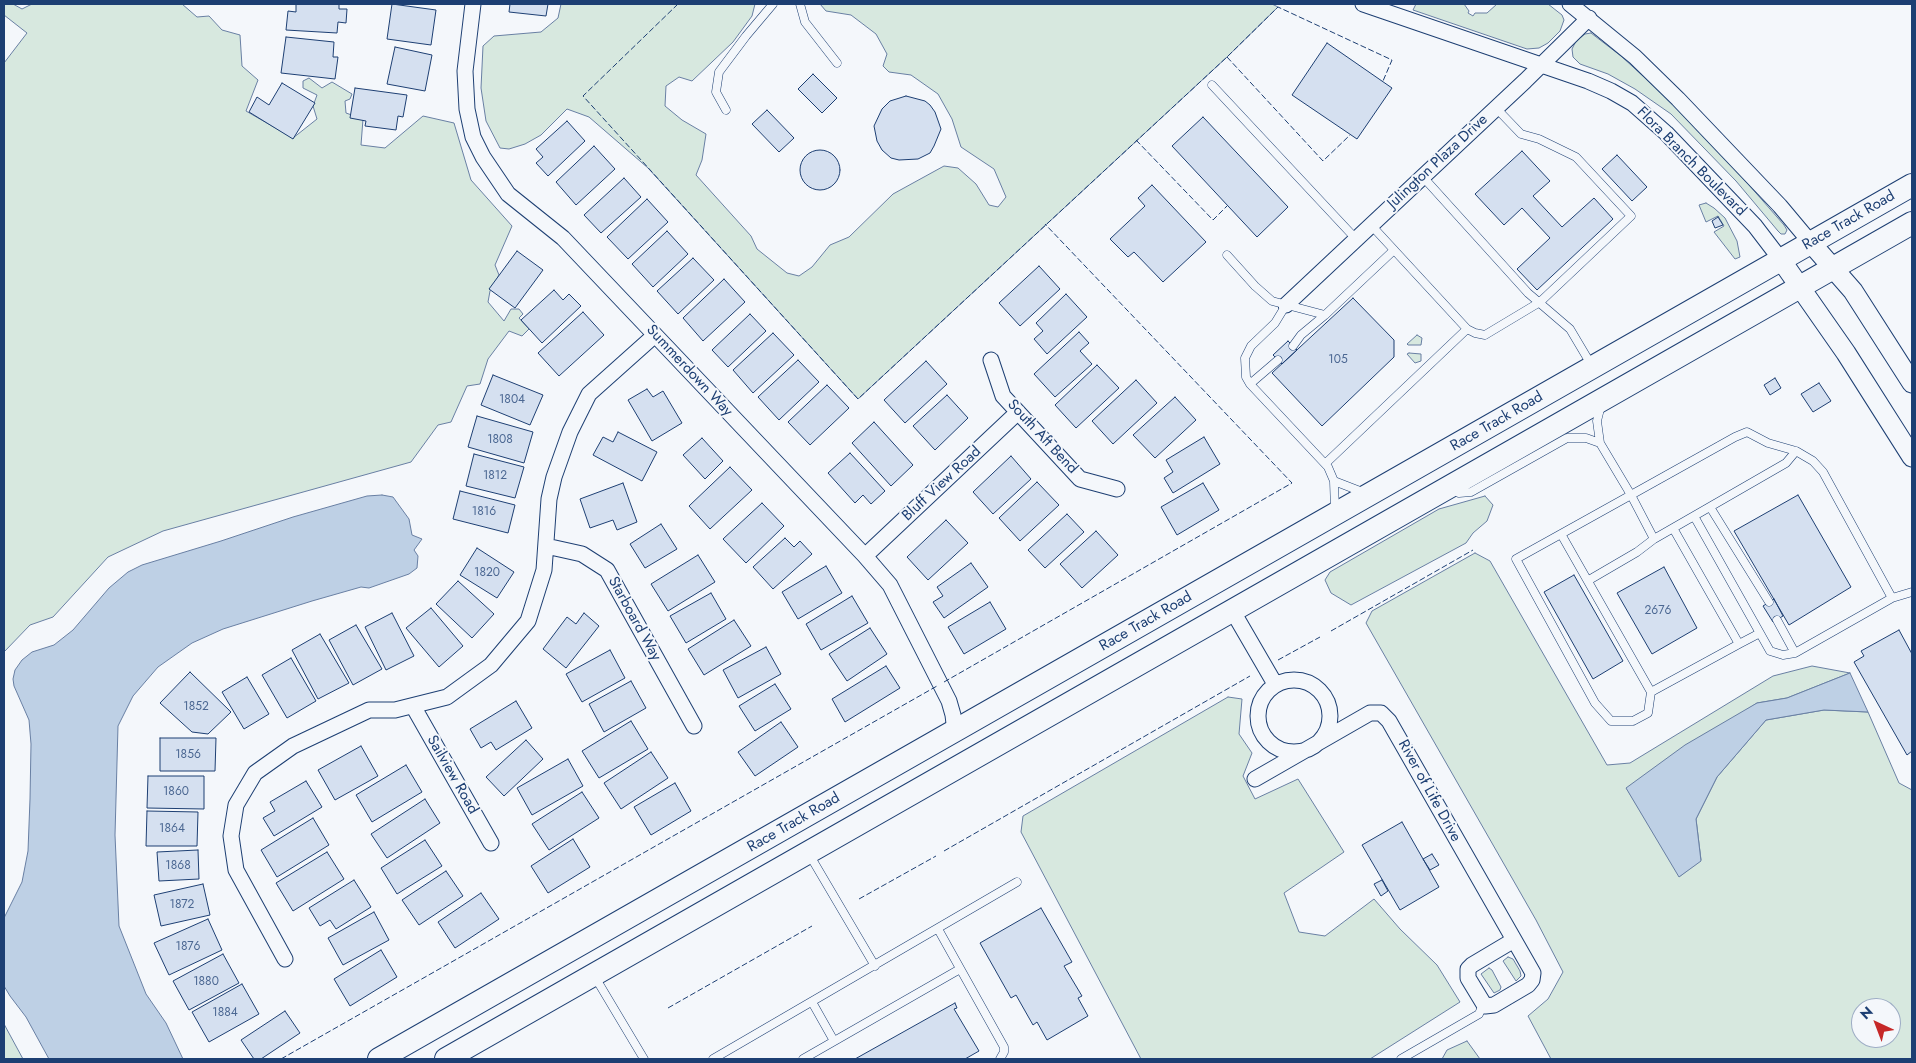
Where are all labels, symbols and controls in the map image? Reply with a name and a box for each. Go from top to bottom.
street label: Flora Branch Boulevard [1633,104,1749,220]
street label: Julington Plaza Drive [1384,111,1492,213]
street label: Race Track Road [1800,187,1898,255]
street label: Summerdown Way [642,322,736,420]
house number: 105 [1328,353,1348,367]
street label: Race Track Road [1448,388,1546,456]
house number: 1804 [499,393,525,407]
street label: South Aft Bend [1003,396,1081,478]
house number: 1808 [487,433,513,447]
street label: Bluff View Road [899,443,985,525]
house number: 1812 [483,469,507,483]
house number: 1816 [472,505,496,519]
house number: 1820 [474,566,500,580]
street label: Starboard Way [603,574,665,664]
street label: Race Track Road [1097,588,1195,656]
house number: 2676 [1645,604,1671,618]
house number: 1852 [183,700,209,714]
street label: Sailview Road [422,732,482,818]
street label: River of Life Drive [1394,737,1464,845]
house number: 1856 [175,748,201,762]
house number: 1860 [163,785,189,799]
street label: Race Track Road [745,789,843,857]
house number: 1864 [159,822,185,836]
house number: 1868 [165,859,191,873]
house number: 1872 [170,898,194,912]
house number: 1876 [176,940,200,954]
house number: 1880 [193,975,219,989]
north arrow [1851,998,1901,1048]
text: N [1856,1002,1877,1024]
house number: 1884 [212,1006,238,1020]

